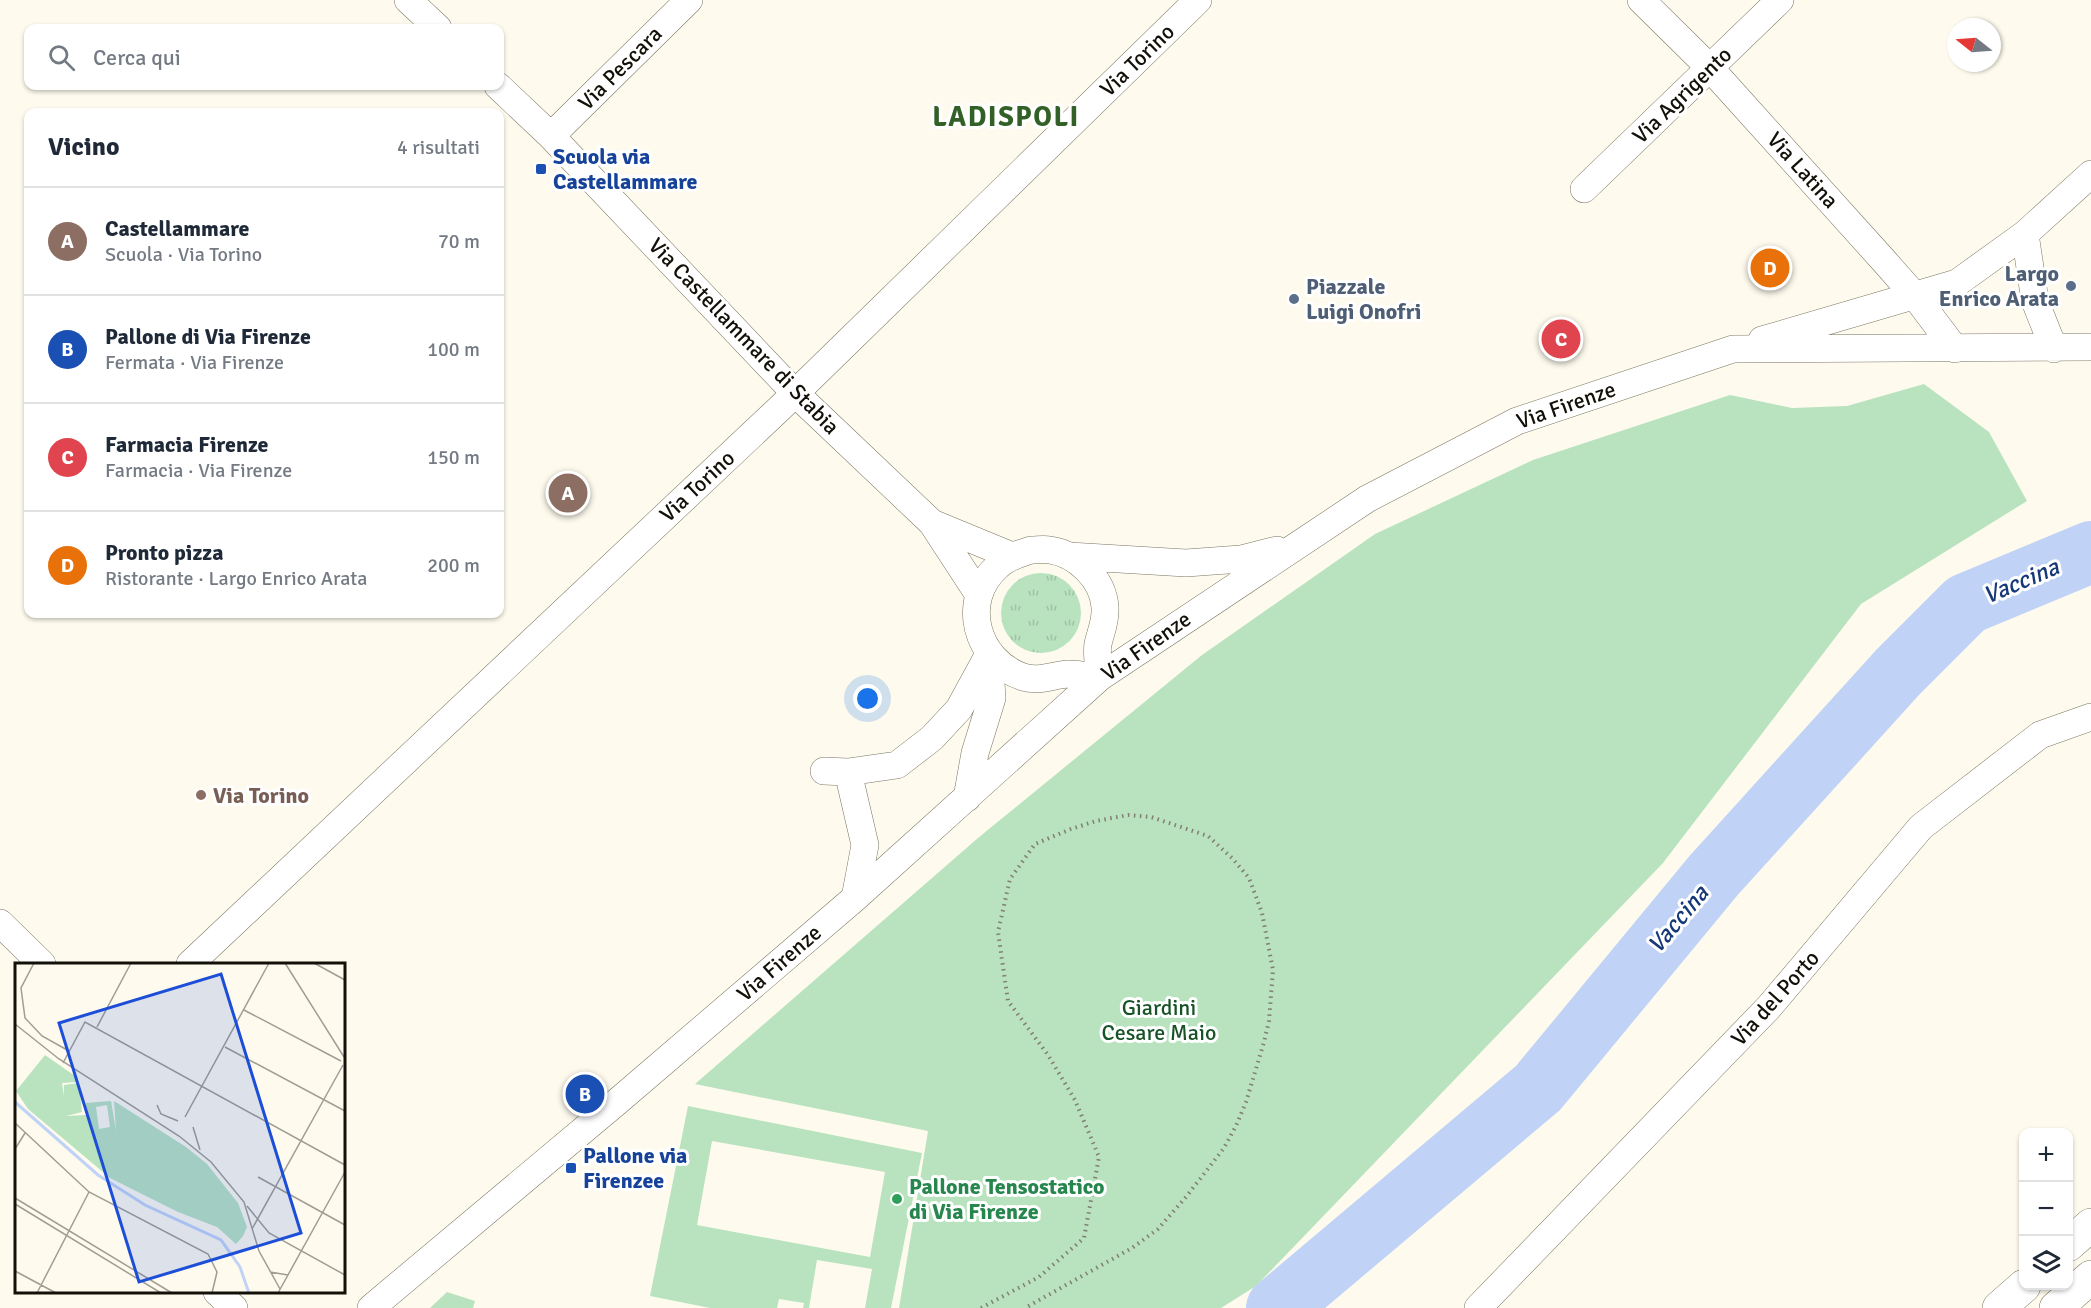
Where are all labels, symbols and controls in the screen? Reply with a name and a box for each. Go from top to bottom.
street label: Via Torino [1094,18,1180,102]
north arrow [1947,18,2001,72]
street label: Via Pescara [572,20,668,116]
search box [24,24,504,90]
icon: search [45,41,78,74]
street label: Via Agrigento [1627,41,1737,149]
text: Cerca qui [93,44,181,71]
district label: LADISPOLI [932,100,1080,134]
street label: Via Latina [1762,126,1844,214]
text: Vicino [48,131,120,163]
text: 4 risultati [397,135,480,160]
place label: Scuola via Castellammare [553,143,698,195]
marker: Scuola via Castellammare [534,162,548,176]
text: Castellammare [105,215,250,242]
text: A [61,229,74,254]
text: 70 m [438,229,480,254]
street label: Via Castellammare di Stabia [643,232,845,440]
text: Scuola · Via Torino [105,242,262,267]
pin: D [1750,246,1790,290]
place label: Largo Enrico Arata [1939,260,2059,312]
place label: Piazzale Luigi Onofri [1306,273,1421,325]
marker: Largo Enrico Arata [2064,279,2078,293]
marker: Piazzale Luigi Onofri [1287,292,1301,306]
pin: C [1542,316,1580,362]
text: Pallone di Via Firenze [105,323,311,350]
text: B [61,337,74,362]
text: 100 m [427,337,480,362]
text: Fermata · Via Firenze [105,350,284,375]
street label: Via Firenze [1513,375,1619,435]
text: Farmacia Firenze [105,431,269,458]
street label: Via Torino [654,444,740,528]
text: C [61,445,74,470]
text: 150 m [427,445,480,470]
text: Farmacia · Via Firenze [105,458,292,483]
pin: A [548,470,588,516]
text: Pronto pizza [105,539,223,566]
water label: Vaccina [1979,551,2064,610]
text: D [61,553,74,578]
text: 200 m [427,553,480,578]
text: Ristorante · Largo Enrico Arata [105,566,367,591]
street label: Via Firenze [1096,605,1196,687]
your location [853,684,882,713]
place label: Via Torino [213,782,309,809]
marker: Via Torino [194,788,208,802]
water label: Vaccina [1641,878,1716,959]
street label: Via Firenze [731,919,827,1007]
street label: Via del Porto [1725,945,1825,1051]
inset map [15,963,345,1293]
park label: Giardini Cesare Maio [1102,994,1216,1046]
pin: B [566,1072,604,1116]
map controls [2019,1128,2073,1290]
button: + [2019,1128,2073,1182]
place label: Pallone via Firenzee [583,1142,687,1194]
marker: Pallone via Firenzee [564,1161,578,1175]
place label: Pallone Tensostatico di Via Firenze [909,1173,1105,1225]
button: − [2019,1182,2073,1236]
marker: Pallone Tensostatico di Via Firenze [890,1192,904,1206]
button: layers [2019,1236,2073,1290]

